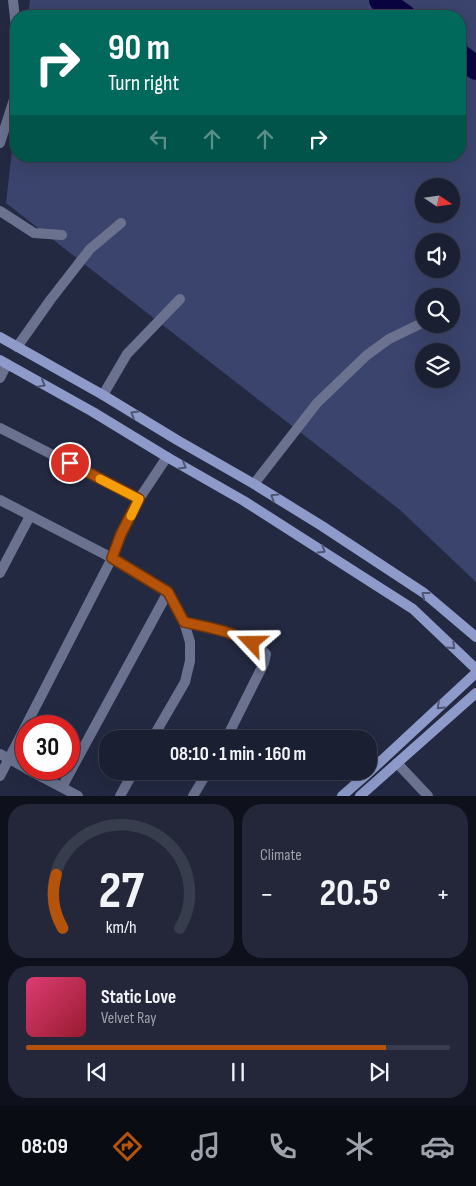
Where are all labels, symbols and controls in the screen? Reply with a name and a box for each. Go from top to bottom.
text: 90 m [108,27,170,70]
icon: right [25,30,90,95]
text: Turn right [108,70,179,97]
icon: left [145,125,173,153]
icon: ahead [198,125,226,153]
icon: ahead [251,125,279,153]
icon: right [304,125,332,153]
north arrow [415,178,460,222]
map controls [415,178,460,388]
button: sound [415,233,460,278]
button: search [415,288,460,333]
button: layers [415,343,460,388]
one-way arrow [37,378,46,388]
one-way arrow [131,411,140,421]
pin [49,442,91,484]
icon: arrive [56,449,84,477]
one-way arrow [177,459,186,469]
one-way arrow [271,493,280,503]
one-way arrow [316,544,325,553]
one-way arrow [422,592,431,600]
position arrow [225,616,277,668]
one-way arrow [446,640,455,649]
one-way arrow [437,700,446,709]
speed limit sign: 30 [15,715,80,780]
text: 08:10 · 1 min · 160 m [170,743,306,766]
text: Climate [260,846,302,865]
text: 27 [98,860,144,923]
text: 20.5° [319,871,391,916]
text: − [260,878,274,911]
text: + [436,878,450,911]
text: km/h [106,917,136,938]
text: Static Love [101,986,176,1009]
text: Velvet Ray [101,1009,156,1028]
icon: previous [83,1058,111,1086]
icon: pause [224,1058,252,1086]
icon: next [365,1058,393,1086]
icon: directions [110,1129,145,1164]
icon: music [188,1129,223,1164]
icon: phone [265,1129,300,1164]
icon: climate [342,1129,377,1164]
icon: car [420,1129,455,1164]
text: 08:09 [21,1133,68,1160]

